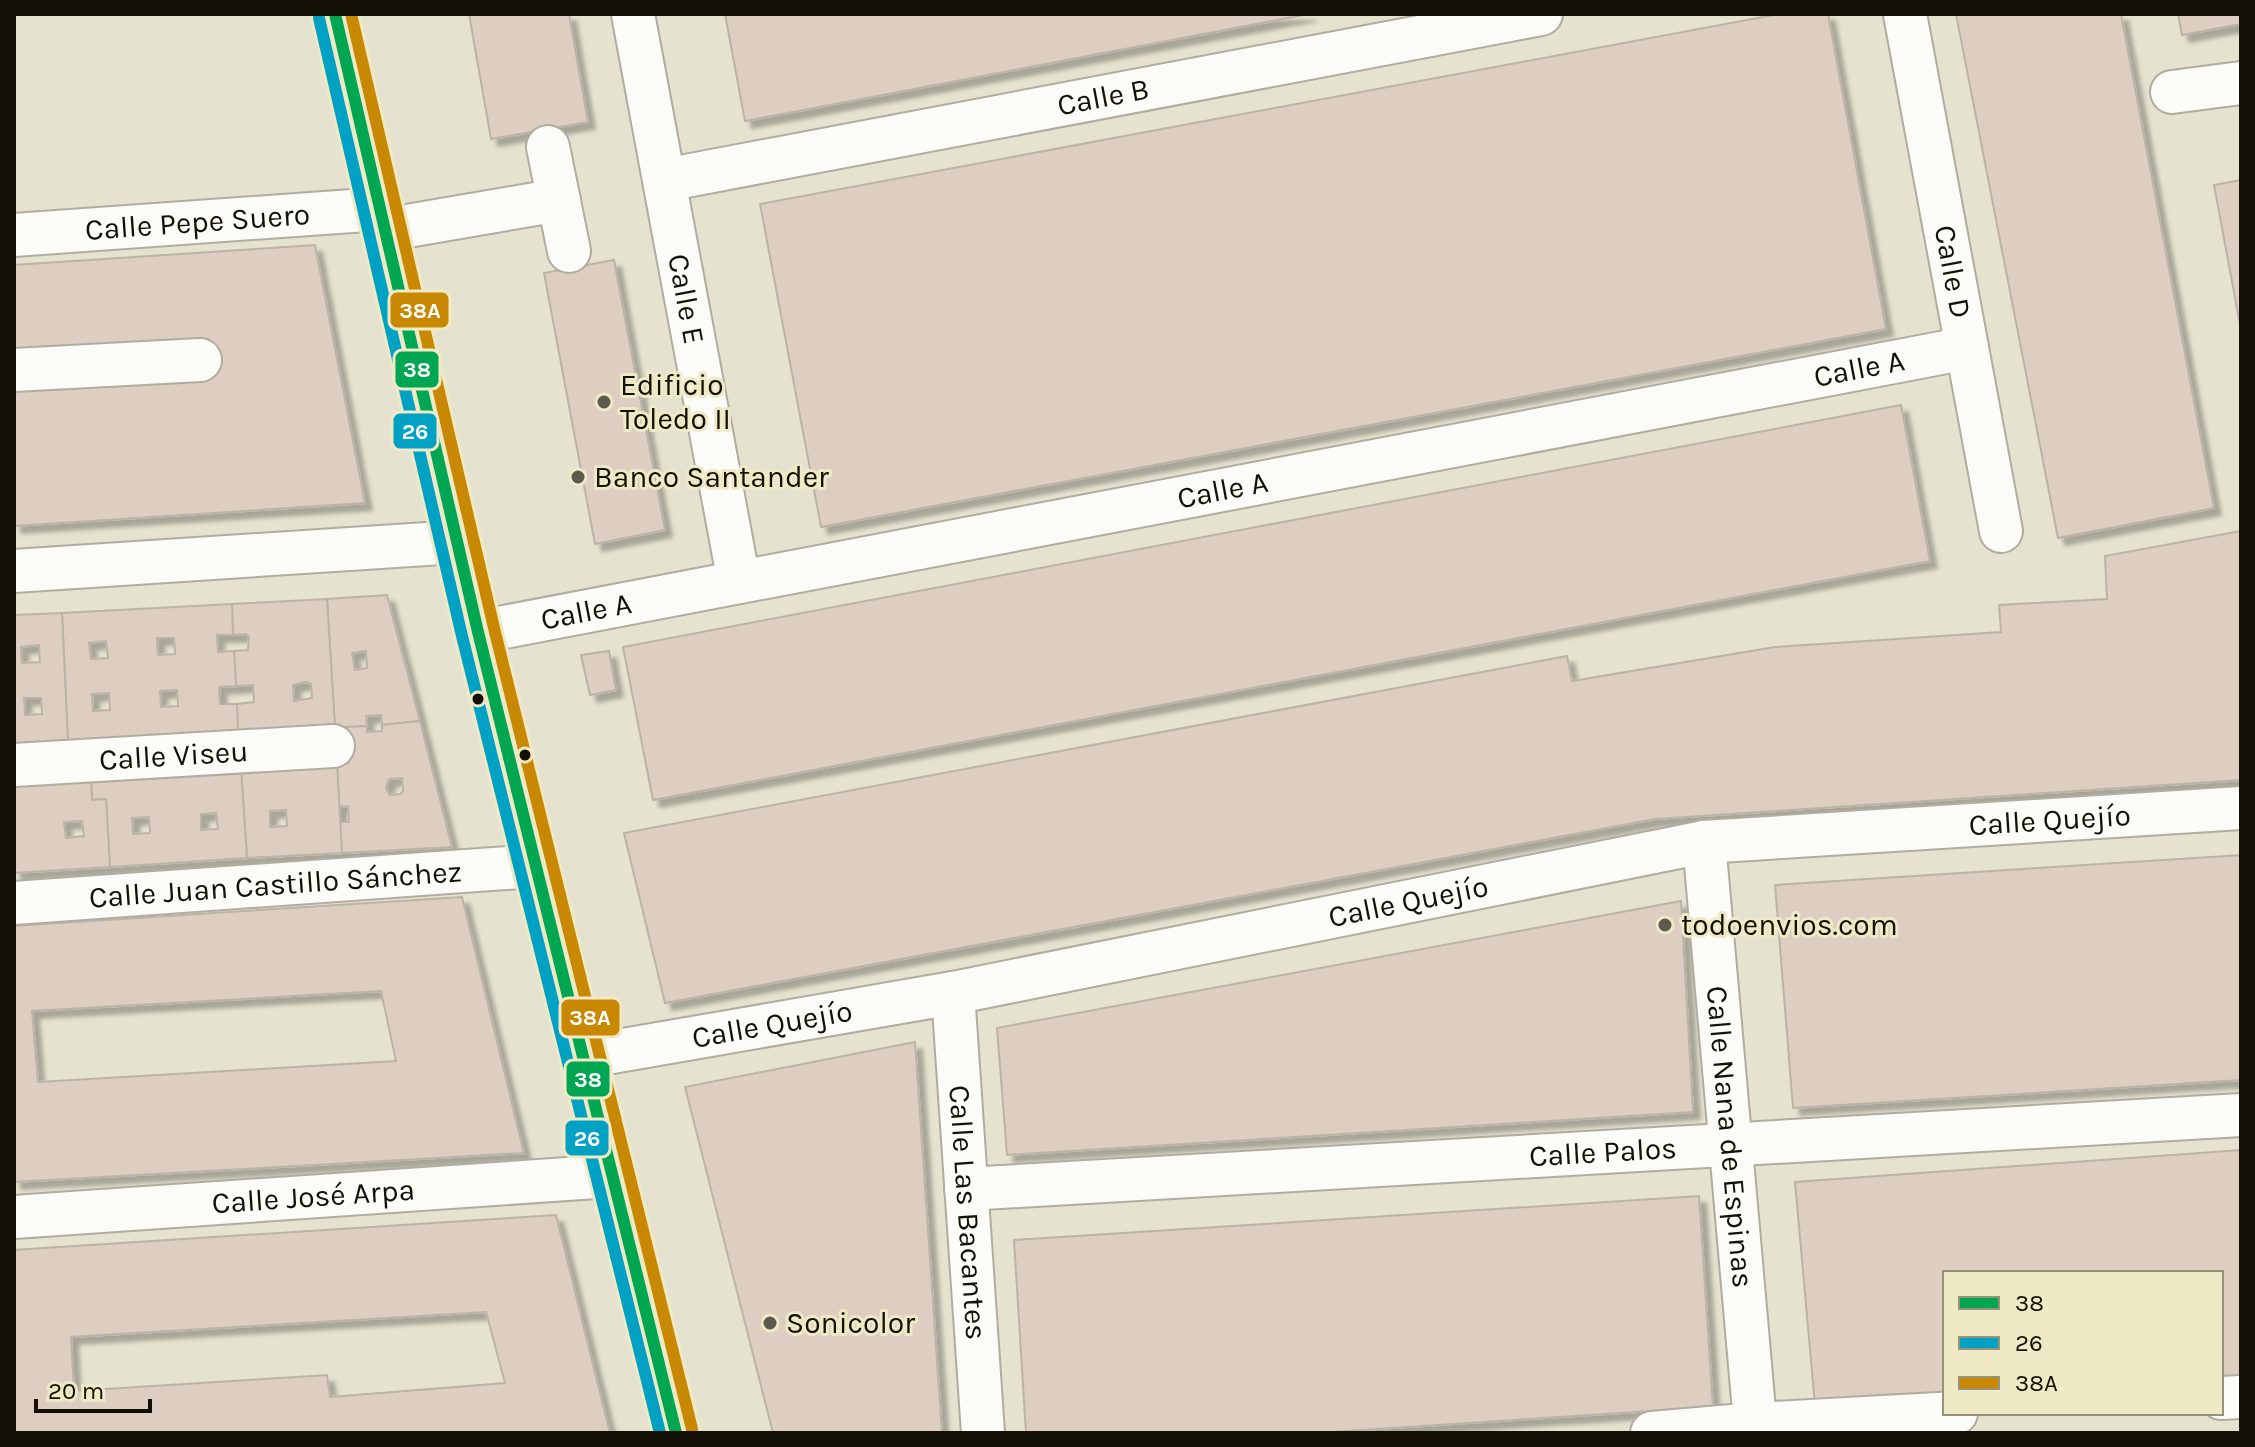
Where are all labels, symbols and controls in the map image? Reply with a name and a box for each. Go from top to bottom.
street label: Calle B [1054,71,1152,123]
street label: Calle Pepe Suero [84,196,311,248]
street label: Calle D [1927,222,1979,321]
street label: Calle E [660,251,712,347]
line badge: 38A [389,291,450,329]
text: 38A [399,298,441,324]
street label: Calle A [1811,342,1907,395]
line badge: 38 [394,350,440,389]
text: 38 [403,357,431,383]
place label: Edificio Toledo II [620,367,731,437]
marker: Edificio Toledo II [595,393,613,411]
line badge: 26 [392,412,438,450]
text: 26 [402,419,428,445]
place label: Banco Santander [594,459,829,495]
street label: Calle A [1174,464,1271,516]
marker: Banco Santander [569,468,587,486]
street label: Calle A [538,585,634,638]
unlabelled marker [470,691,486,707]
street label: Calle Viseu [98,733,249,778]
unlabelled marker [517,747,533,763]
street label: Calle Quejío [1968,797,2132,843]
street label: Calle Juan Castillo Sánchez [88,853,463,916]
street label: Calle Quejío [1325,868,1491,935]
place label: todoenvios.com [1681,907,1898,943]
marker: todoenvios.com [1656,916,1674,934]
street label: Calle Nana de Espinas [1699,984,1761,1289]
street label: Calle Quejío [689,993,855,1056]
line badge: 38A [560,998,621,1037]
text: 38A [569,1005,611,1031]
line badge: 38 [565,1060,611,1098]
text: 38 [574,1067,602,1093]
street label: Calle Las Bacantes [941,1084,995,1341]
line badge: 26 [564,1119,610,1157]
text: 26 [574,1126,600,1152]
street label: Calle Palos [1528,1130,1678,1174]
street label: Calle José Arpa [211,1172,416,1221]
legend [1943,1271,2223,1415]
text: 38 [2015,1289,2044,1317]
place label: Sonicolor [786,1305,915,1341]
marker: Sonicolor [761,1314,779,1332]
text: 26 [2015,1329,2043,1357]
scale bar [36,1363,150,1413]
text: 38A [2015,1369,2058,1397]
text: 20 m [48,1377,104,1405]

